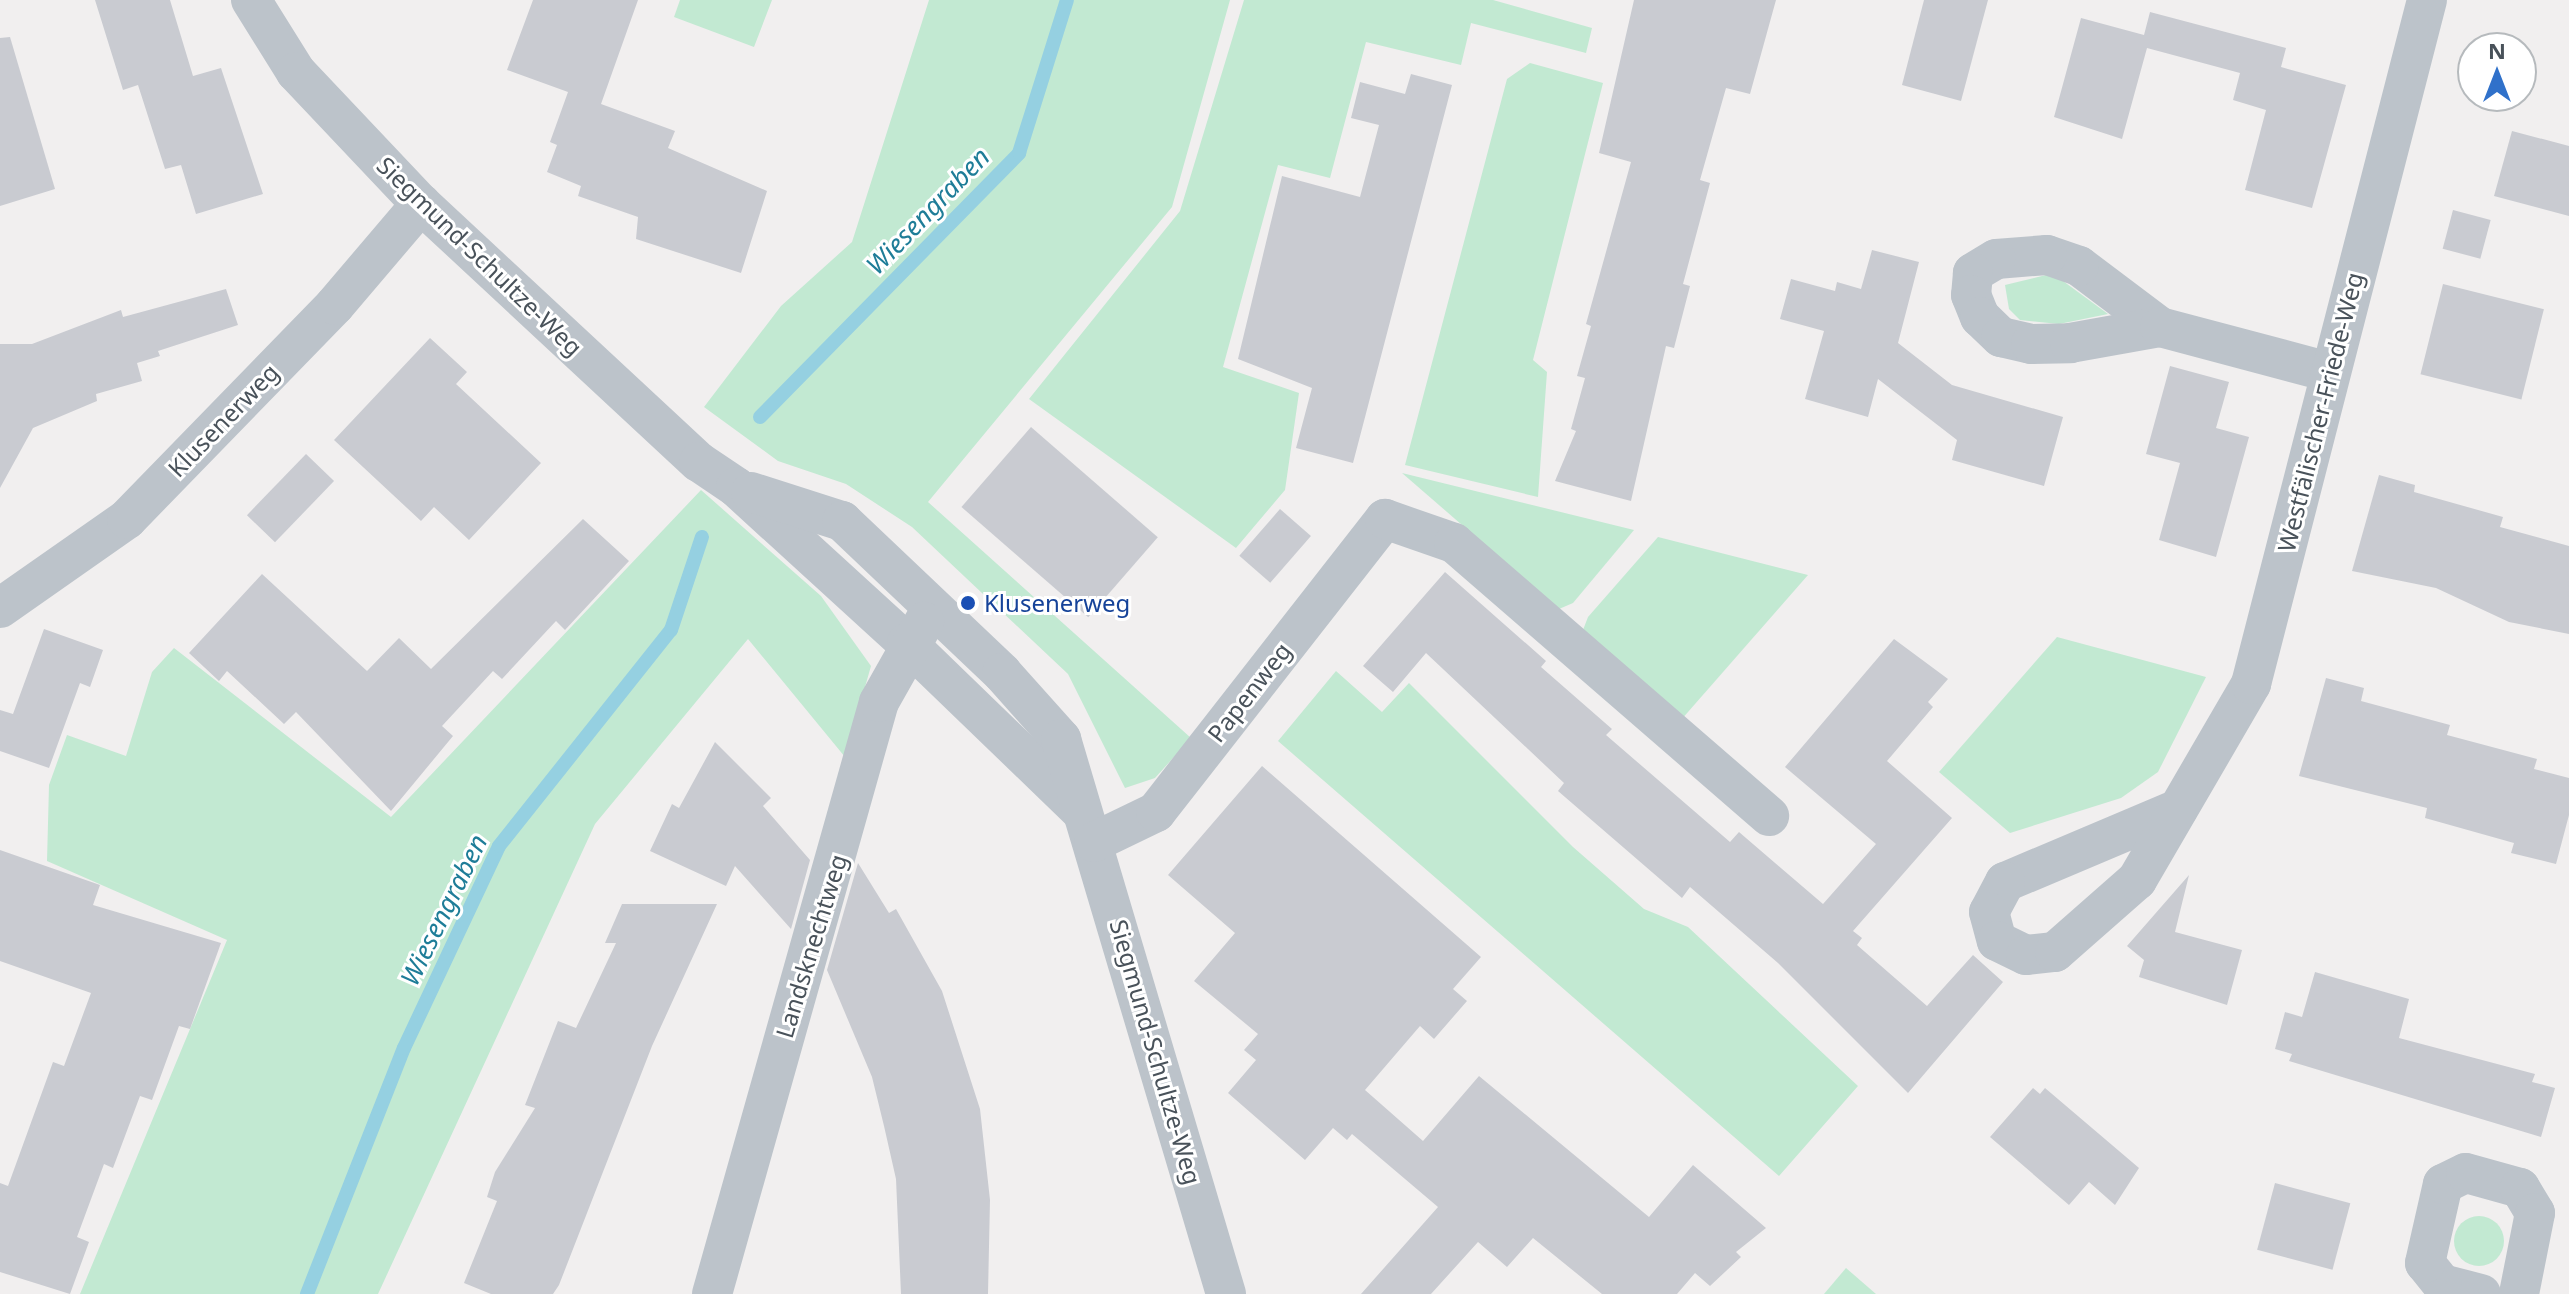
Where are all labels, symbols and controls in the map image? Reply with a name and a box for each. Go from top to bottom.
north arrow [2457,32,2537,112]
text: N [2488,35,2506,65]
water label: Wiesengraben [860,141,996,281]
street label: Siegmund-Schultze-Weg [371,150,589,362]
street label: Westfälischer-Friede-Weg [2271,269,2369,555]
street label: Klusenerweg [162,357,284,483]
place label: Klusenerweg [984,589,1130,617]
marker: Klusenerweg [959,594,977,612]
street label: Papenweg [1201,637,1297,747]
water label: Wiesengraben [394,829,494,991]
street label: Landsknechtweg [769,851,853,1041]
street label: Siegmund-Schultze-Weg [1104,916,1208,1188]

